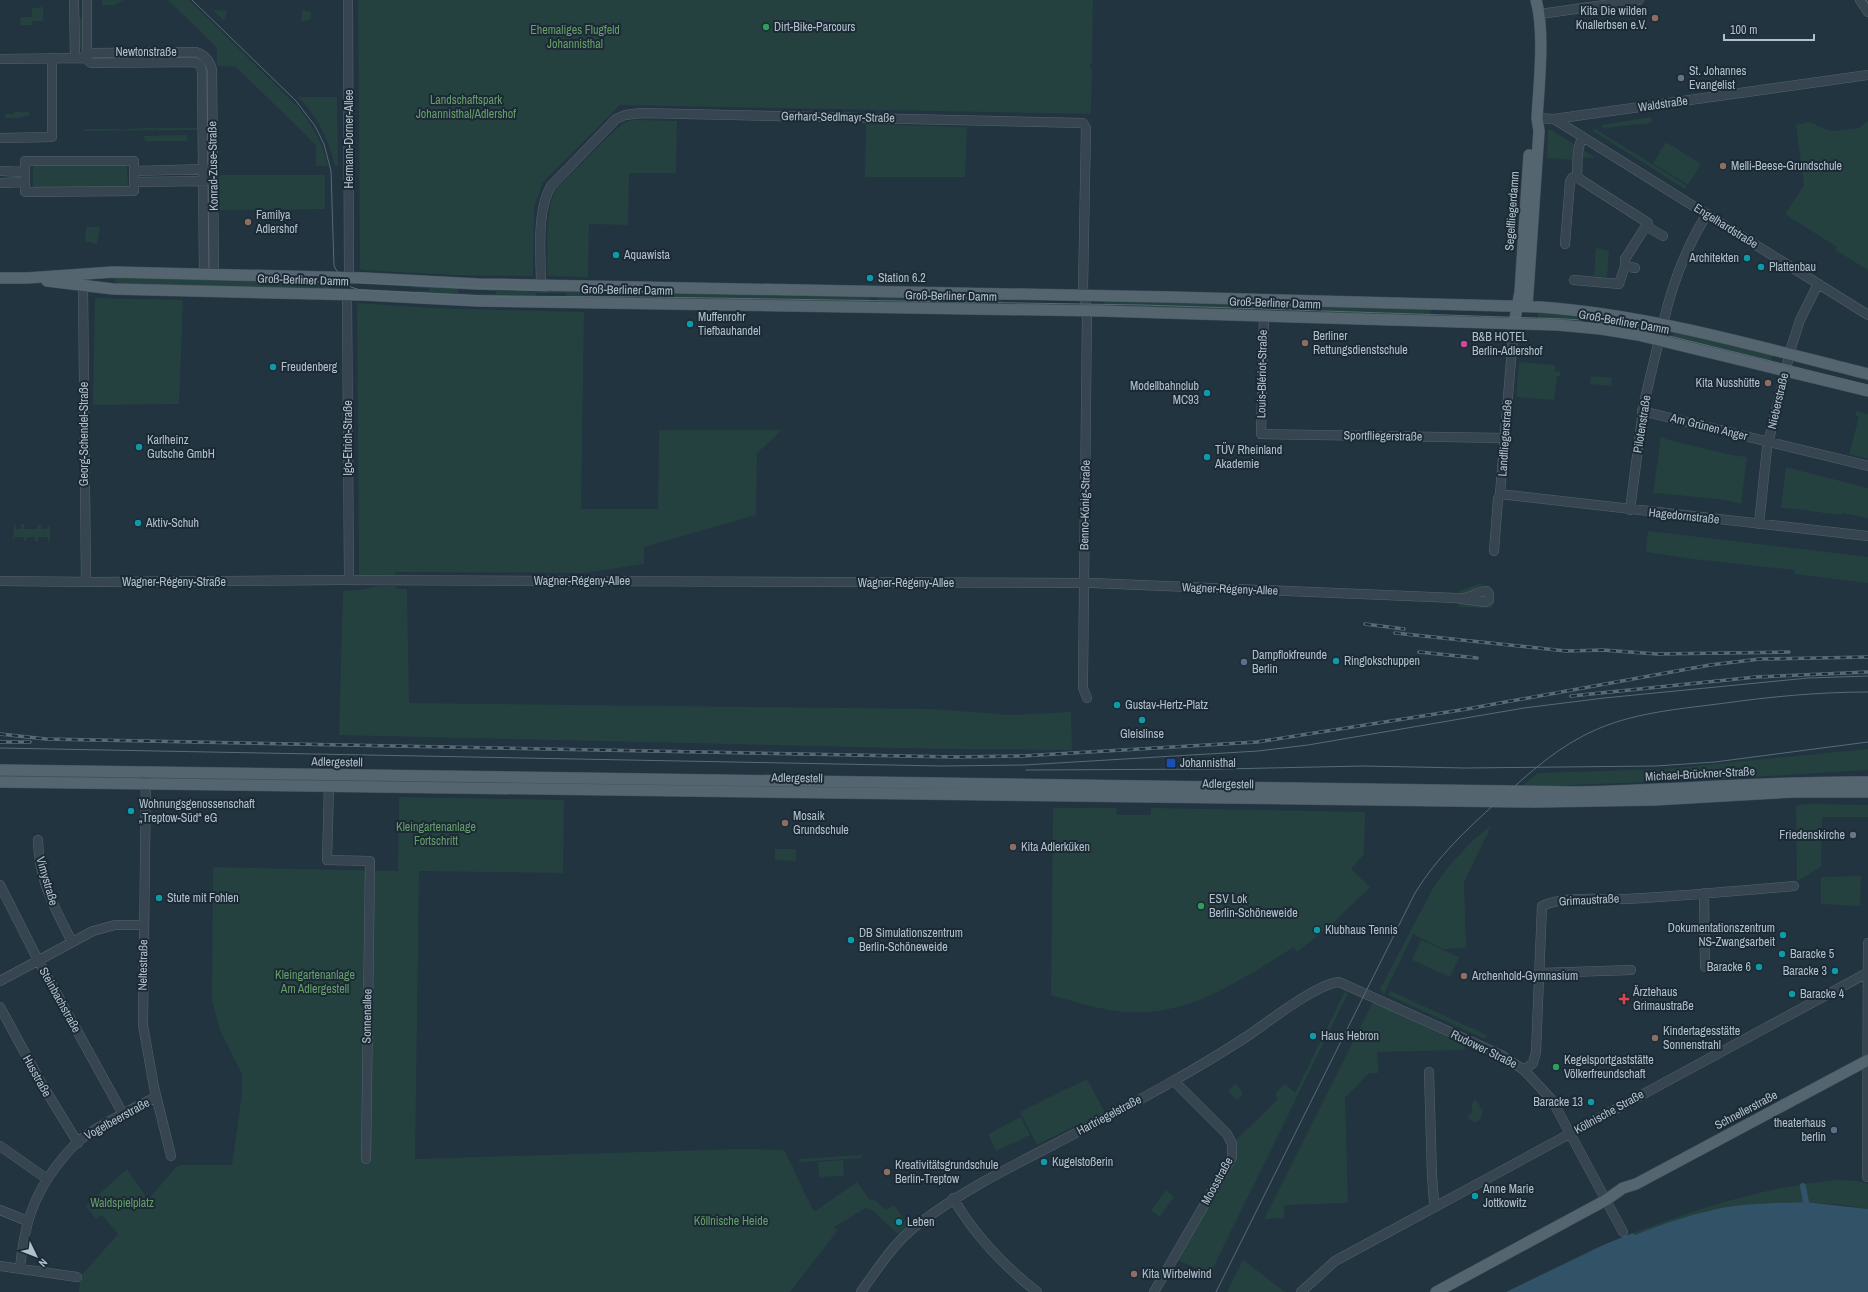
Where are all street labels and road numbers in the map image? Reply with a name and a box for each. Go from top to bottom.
street label: Newtonstraße [115,44,177,60]
street label: Hermann-Dorner-Allee [341,90,357,188]
street label: Waldstraße [1637,93,1689,115]
street label: Gerhard-Sedlmayr-Straße [781,108,895,126]
street label: Konrad-Zuse-Straße [204,121,222,211]
street label: Segelfliegerdamm [1501,171,1523,251]
street label: Engelhardstraße [1691,200,1761,252]
street label: Groß-Berliner Damm [257,270,349,290]
street label: Groß-Berliner Damm [581,281,673,299]
street label: Groß-Berliner Damm [905,287,997,305]
street label: Groß-Berliner Damm [1229,293,1321,313]
street label: Groß-Berliner Damm [1577,306,1671,338]
street label: Louis-Blériot-Straße [1253,330,1271,418]
street label: Nieberstraße [1764,371,1792,431]
street label: Georg-Schendel-Straße [76,382,92,486]
street label: Pilotenstraße [1630,394,1654,454]
street label: Landfliegerstraße [1494,399,1516,477]
street label: Igo-Etrich-Straße [340,400,356,476]
street label: Am Grünen Anger [1668,409,1750,444]
street label: Sportfliegerstraße [1343,427,1423,445]
street label: Benno-König-Straße [1076,460,1094,550]
street label: Hagedornstraße [1648,504,1720,528]
street label: Wagner-Régeny-Allee [534,573,630,589]
street label: Wagner-Régeny-Straße [122,574,226,590]
street label: Wagner-Régeny-Allee [858,575,954,591]
street label: Wagner-Régeny-Allee [1182,579,1278,599]
street label: Adlergestell [310,754,363,770]
street label: Michael-Brückner-Straße [1645,763,1755,785]
street label: Adlergestell [770,770,823,786]
street label: Adlergestell [1201,776,1254,792]
street label: Vimystraße [32,855,62,907]
street label: Grimaustraße [1558,890,1620,910]
street label: Neltestraße [135,939,151,991]
street label: Steinbachstraße [35,965,85,1035]
street label: Sonnenallee [359,989,375,1043]
street label: Rudower Straße [1448,1026,1520,1072]
street label: Husstraße [19,1052,55,1100]
street label: Köllnische Straße [1571,1086,1647,1138]
street label: Schnellerstraße [1712,1087,1780,1133]
street label: Hartriegelstraße [1074,1091,1144,1139]
street label: Vogelbeerstraße [82,1094,152,1144]
street label: Moosstraße [1197,1154,1237,1208]

